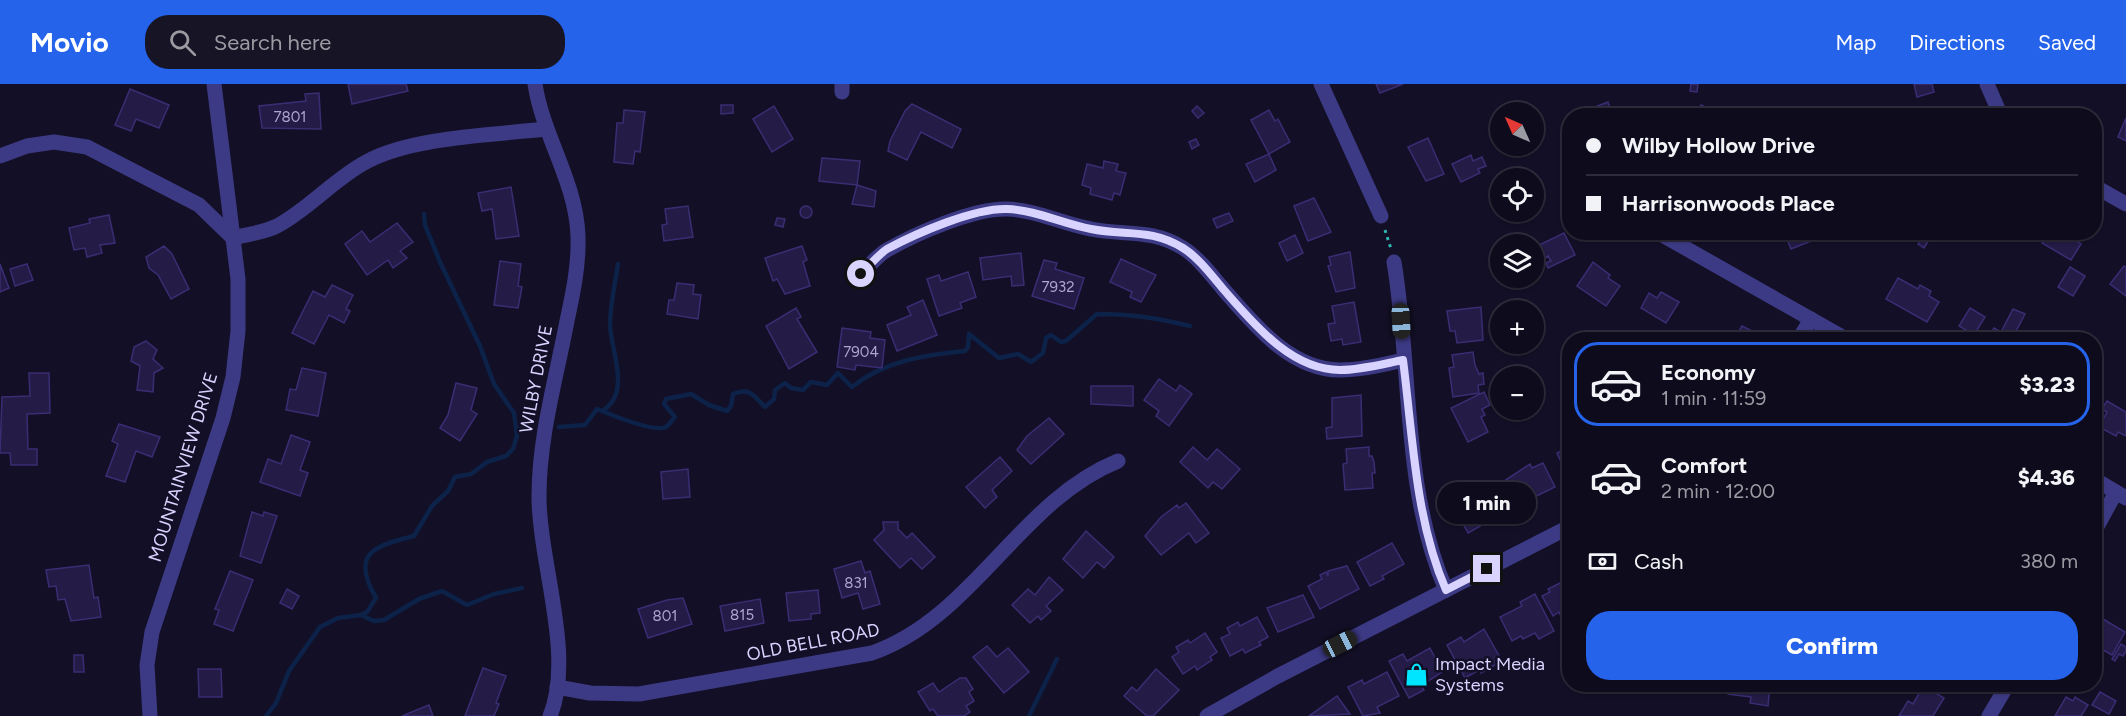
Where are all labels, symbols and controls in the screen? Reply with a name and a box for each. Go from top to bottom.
search box [145,15,565,69]
text: Movio [30,25,109,59]
icon: search [166,26,199,59]
text: Search here [214,29,331,56]
text: Map [1835,30,1876,55]
text: Directions [1909,30,2005,55]
text: Saved [2038,30,2096,55]
north arrow [1490,102,1544,156]
map controls [1490,102,1544,420]
house number: 7801 [273,108,307,126]
text: Wilby Hollow Drive [1622,132,1815,159]
button: locate [1490,168,1544,222]
text: Harrisonwoods Place [1622,190,1835,217]
button: layers [1490,234,1544,288]
route start [847,260,874,287]
house number: 7932 [1041,278,1075,296]
button: + [1490,300,1544,354]
car [1391,303,1411,339]
street label: WILBY DRIVE [515,323,557,435]
house number: 7904 [843,343,879,361]
icon: car [1589,357,1643,411]
text: Economy [1661,359,1756,386]
button: − [1490,366,1544,420]
street label: MOUNTAINVIEW DRIVE [144,370,222,564]
text: $3.23 [2019,371,2075,398]
text: 1 min · 11:59 [1661,386,1766,410]
icon: car [1589,450,1643,504]
text: Comfort [1661,452,1747,479]
text: $4.36 [2018,464,2075,491]
text: 2 min · 12:00 [1661,479,1775,503]
callout: 1 min [1438,482,1537,524]
text: 1 min [1463,491,1510,515]
icon: cash [1586,545,1619,578]
text: Cash [1634,548,1684,575]
text: 380 m [2020,549,2078,573]
route end [1473,555,1500,582]
house number: 831 [844,574,868,592]
house number: 815 [730,606,754,624]
house number: 801 [652,607,678,625]
button: Confirm [1586,611,2078,680]
street label: OLD BELL ROAD [745,618,881,666]
car [1320,628,1360,660]
place label: Impact Media Systems [1435,653,1545,696]
shop icon: Impact Media Systems [1404,661,1430,687]

